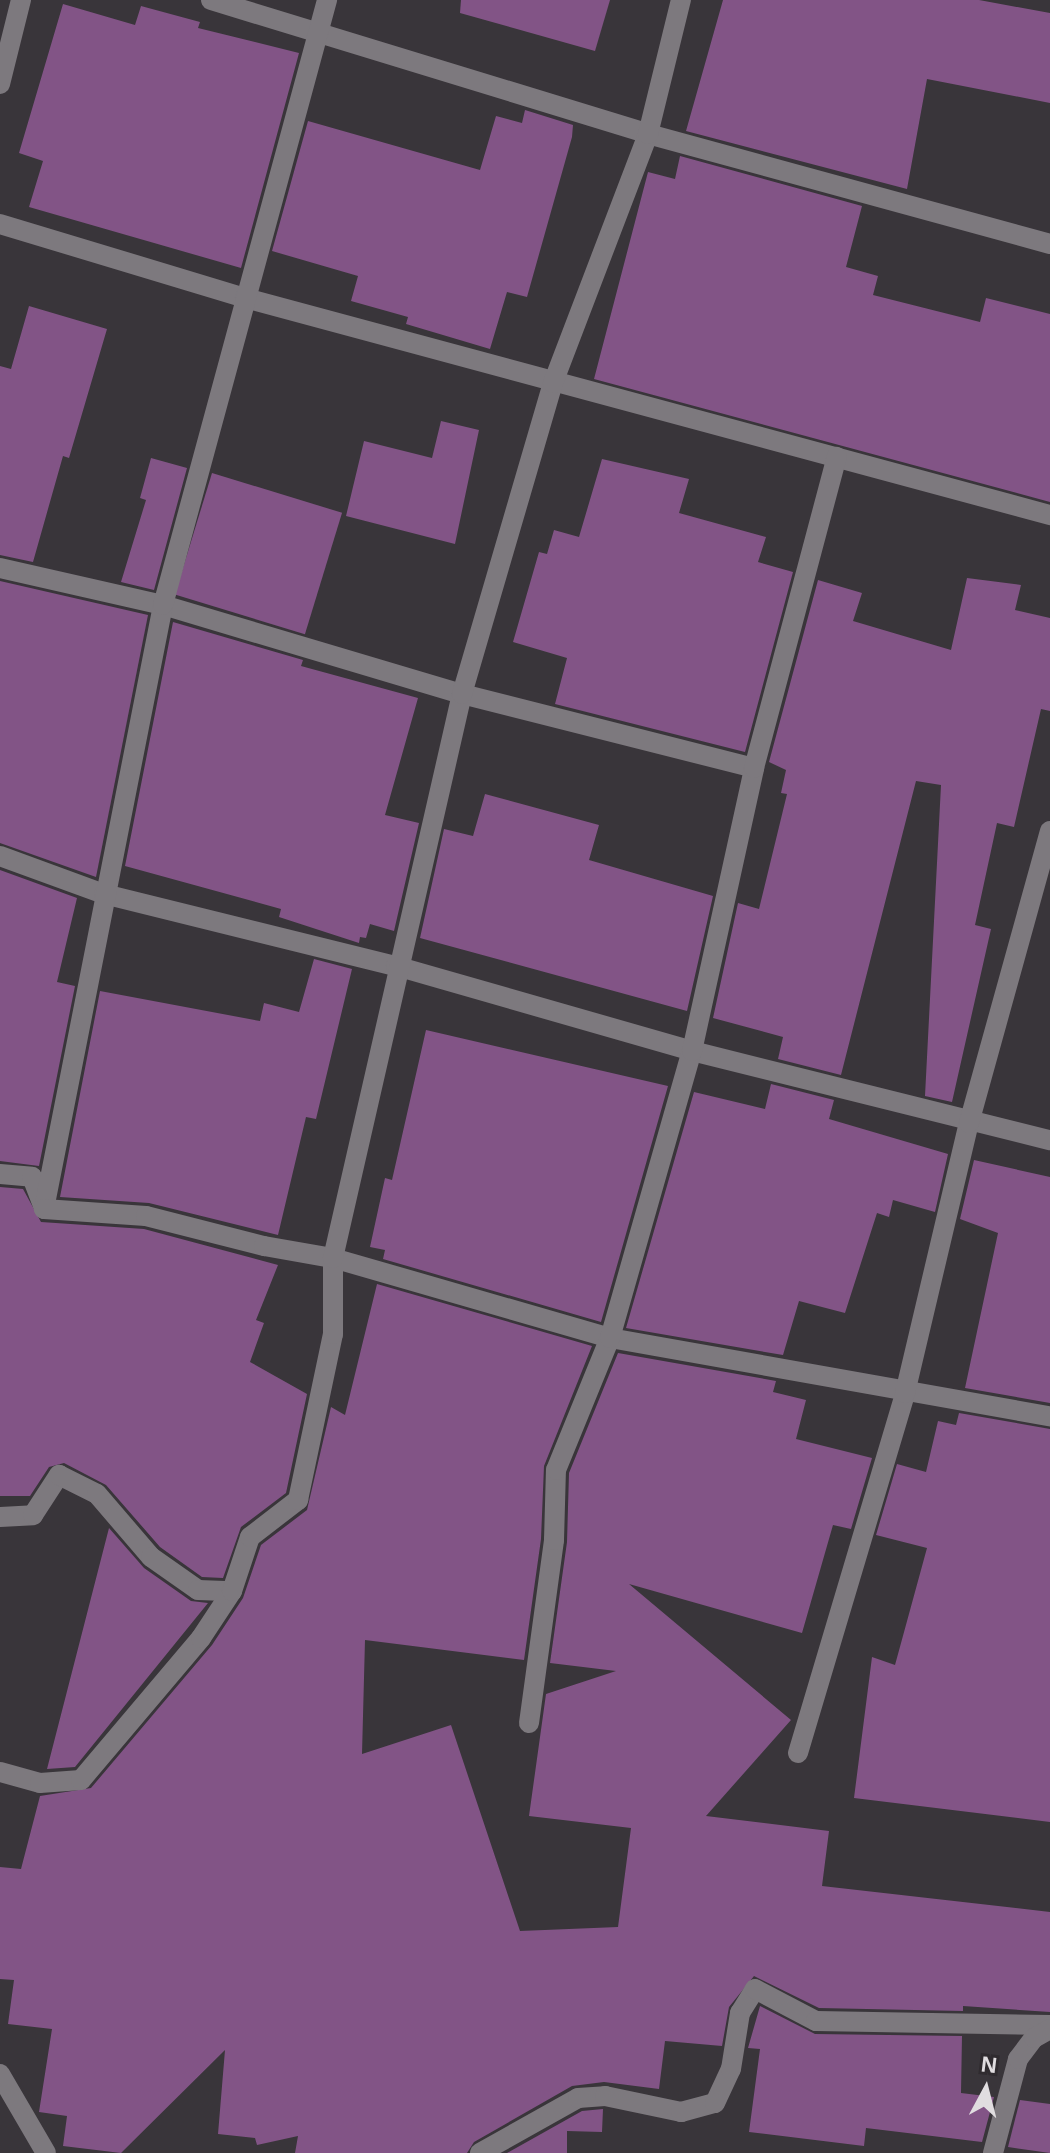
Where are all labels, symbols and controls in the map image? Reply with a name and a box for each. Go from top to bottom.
north arrow [946,2049,1026,2129]
text: N [980,2051,998,2078]

